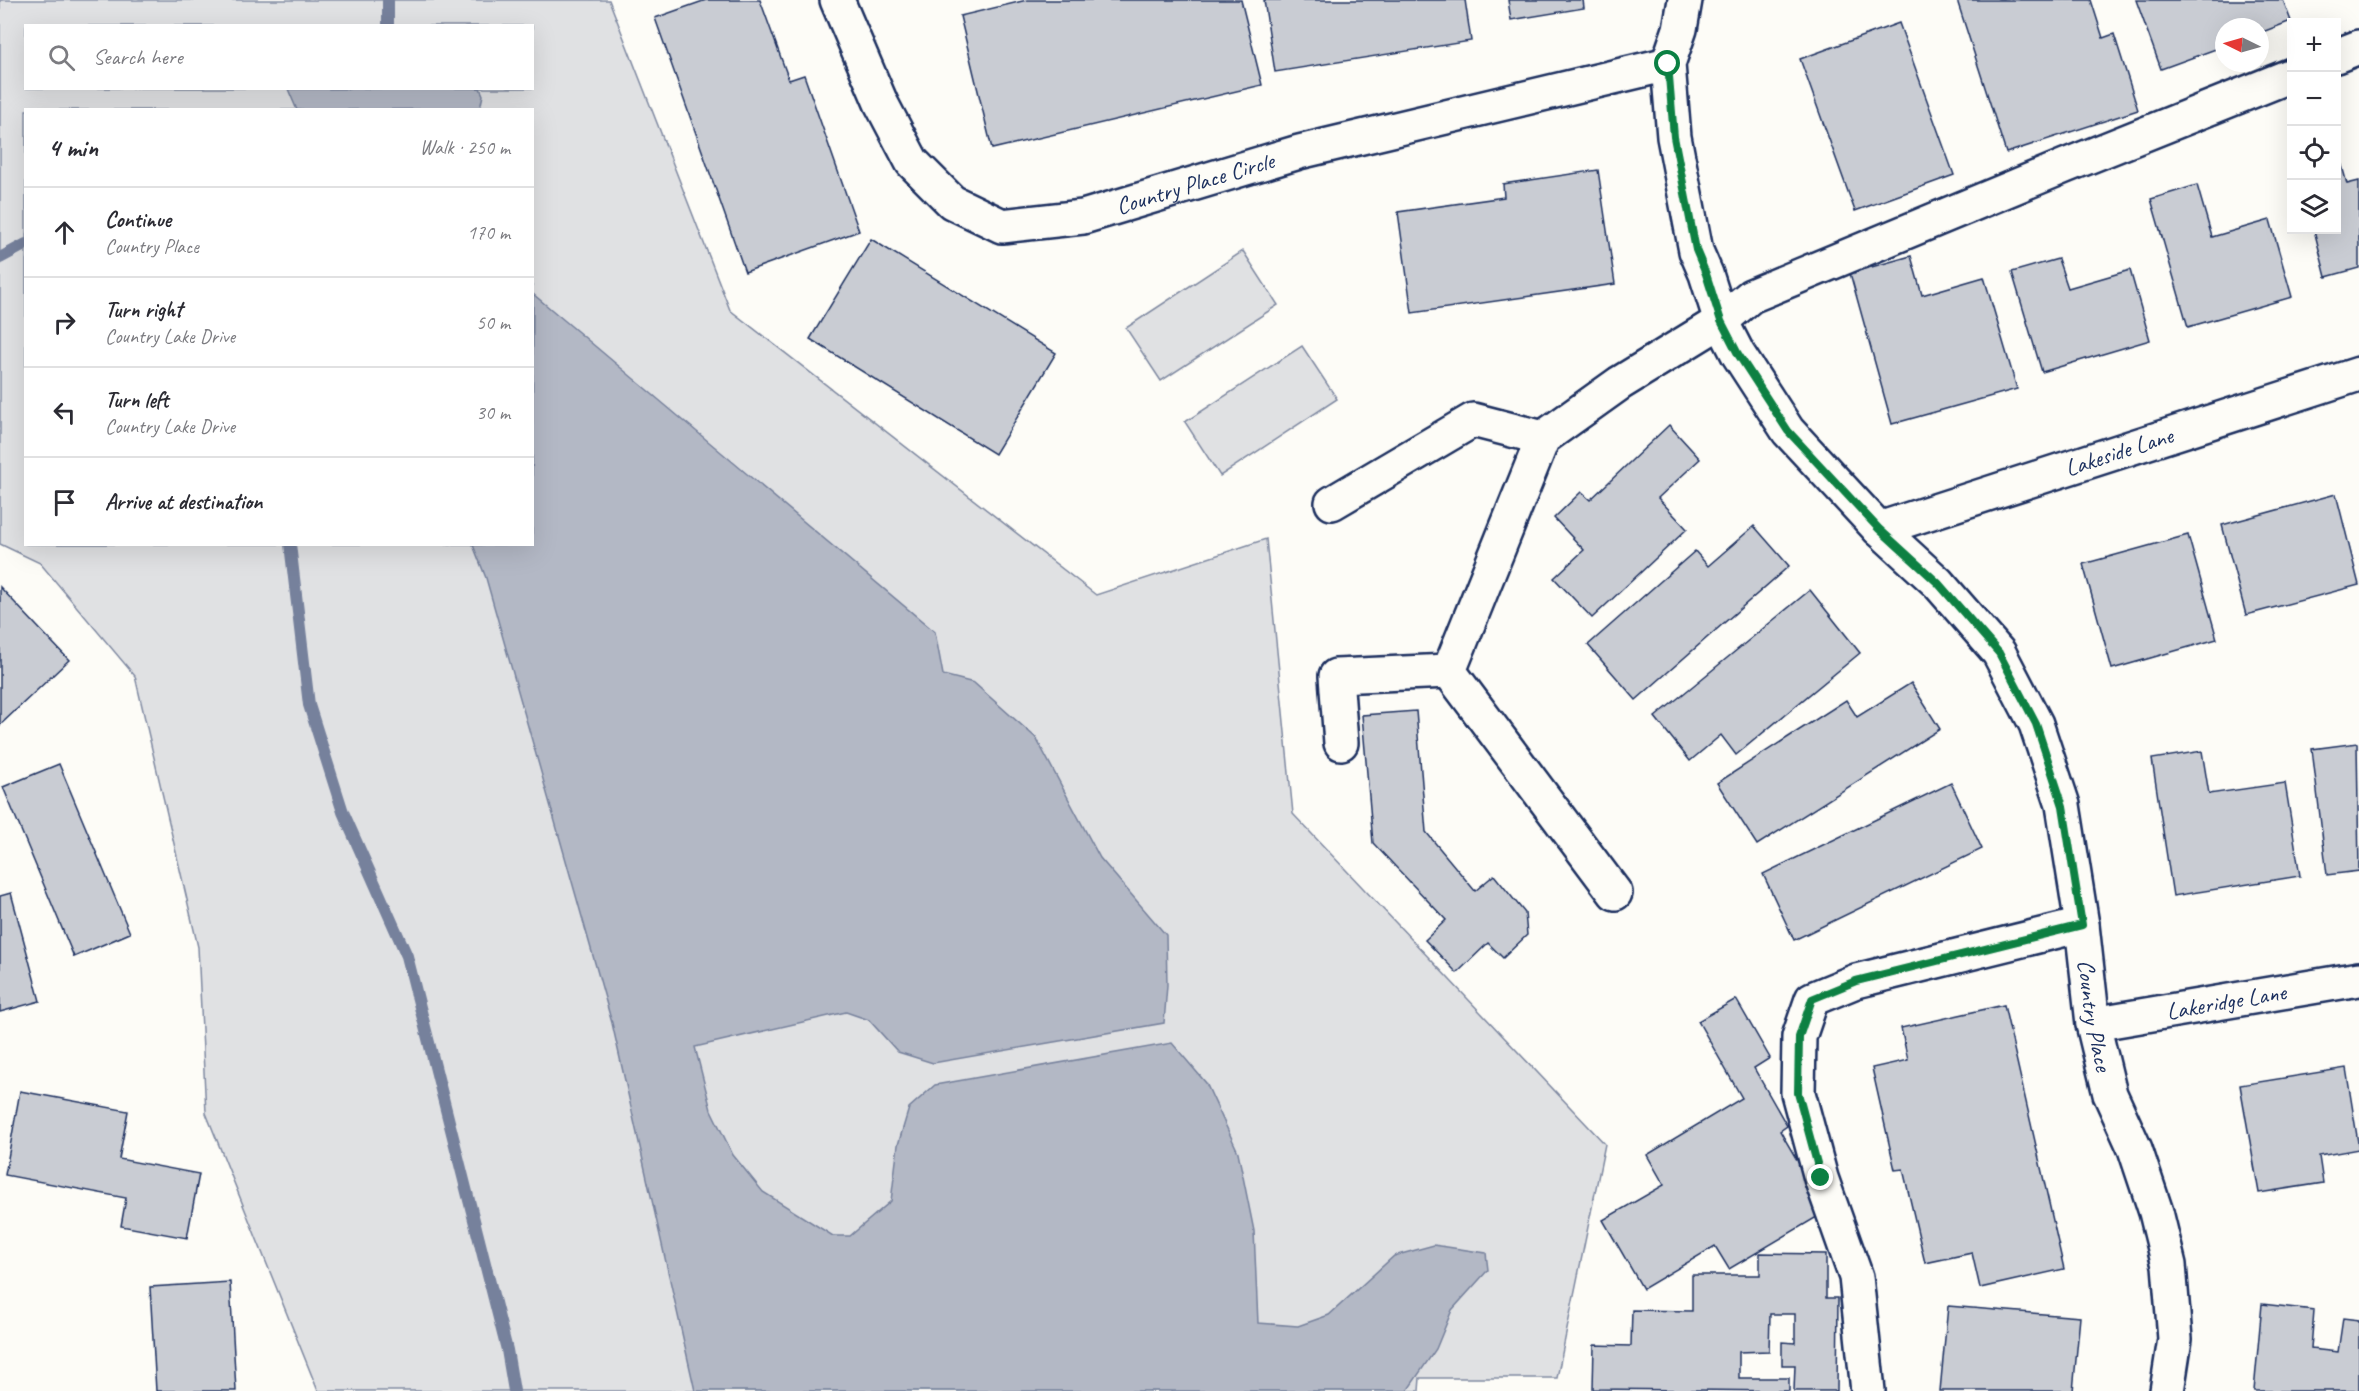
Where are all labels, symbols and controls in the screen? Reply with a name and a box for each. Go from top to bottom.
north arrow [2215,18,2269,72]
map controls [2287,18,2341,234]
button: + [2287,18,2341,72]
search box [24,24,534,90]
icon: search [45,41,78,74]
text: Search here [93,43,183,71]
route start [1654,50,1680,76]
button: − [2287,72,2341,126]
button: locate [2287,126,2341,180]
text: 4 min [48,131,98,164]
text: Walk · 250 m [420,135,510,160]
street label: Country Place Circle [1112,145,1280,221]
button: layers [2287,180,2341,234]
text: Continue [105,206,171,234]
icon: ahead [48,216,81,249]
text: 170 m [467,220,510,245]
text: Country Place [105,234,199,259]
text: Turn right [105,296,182,324]
icon: right [48,306,81,339]
text: 50 m [476,310,510,335]
text: Country Lake Drive [105,324,235,349]
text: Turn left [105,386,169,414]
icon: left [48,396,81,429]
text: 30 m [476,400,510,425]
text: Country Lake Drive [105,414,235,439]
street label: Lakeside Lane [2061,419,2179,483]
icon: arrive [48,486,81,519]
text: Arrive at destination [105,488,262,516]
street label: Country Place [2071,958,2119,1076]
street label: Lakeridge Lane [2164,976,2290,1026]
route end [1807,1164,1833,1190]

